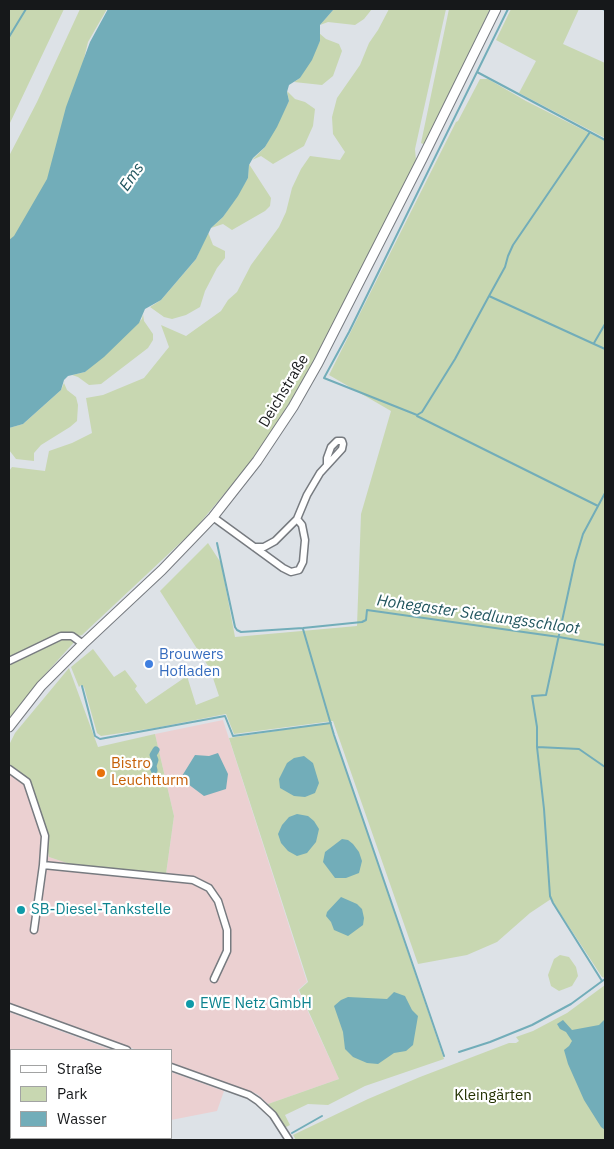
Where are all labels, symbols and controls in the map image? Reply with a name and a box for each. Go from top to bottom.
water label: Ems [115,159,149,195]
street label: Deichstraße [255,351,313,431]
water label: Hohegaster Siedlungsschloot [375,591,581,639]
place label: Brouwers Hofladen [159,646,224,681]
marker: Brouwers Hofladen [143,658,155,670]
place label: Bistro Leuchtturm [111,755,189,790]
marker: Bistro Leuchtturm [95,767,107,779]
place label: SB-Diesel-Tankstelle [31,901,171,919]
marker: SB-Diesel-Tankstelle [15,904,27,916]
place label: EWE Netz GmbH [200,995,312,1013]
marker: EWE Netz GmbH [184,998,196,1010]
legend [10,1049,172,1139]
text: Straße [57,1059,102,1078]
text: Park [57,1084,87,1103]
park label: Kleingärten [454,1087,532,1105]
text: Wasser [57,1109,107,1128]

